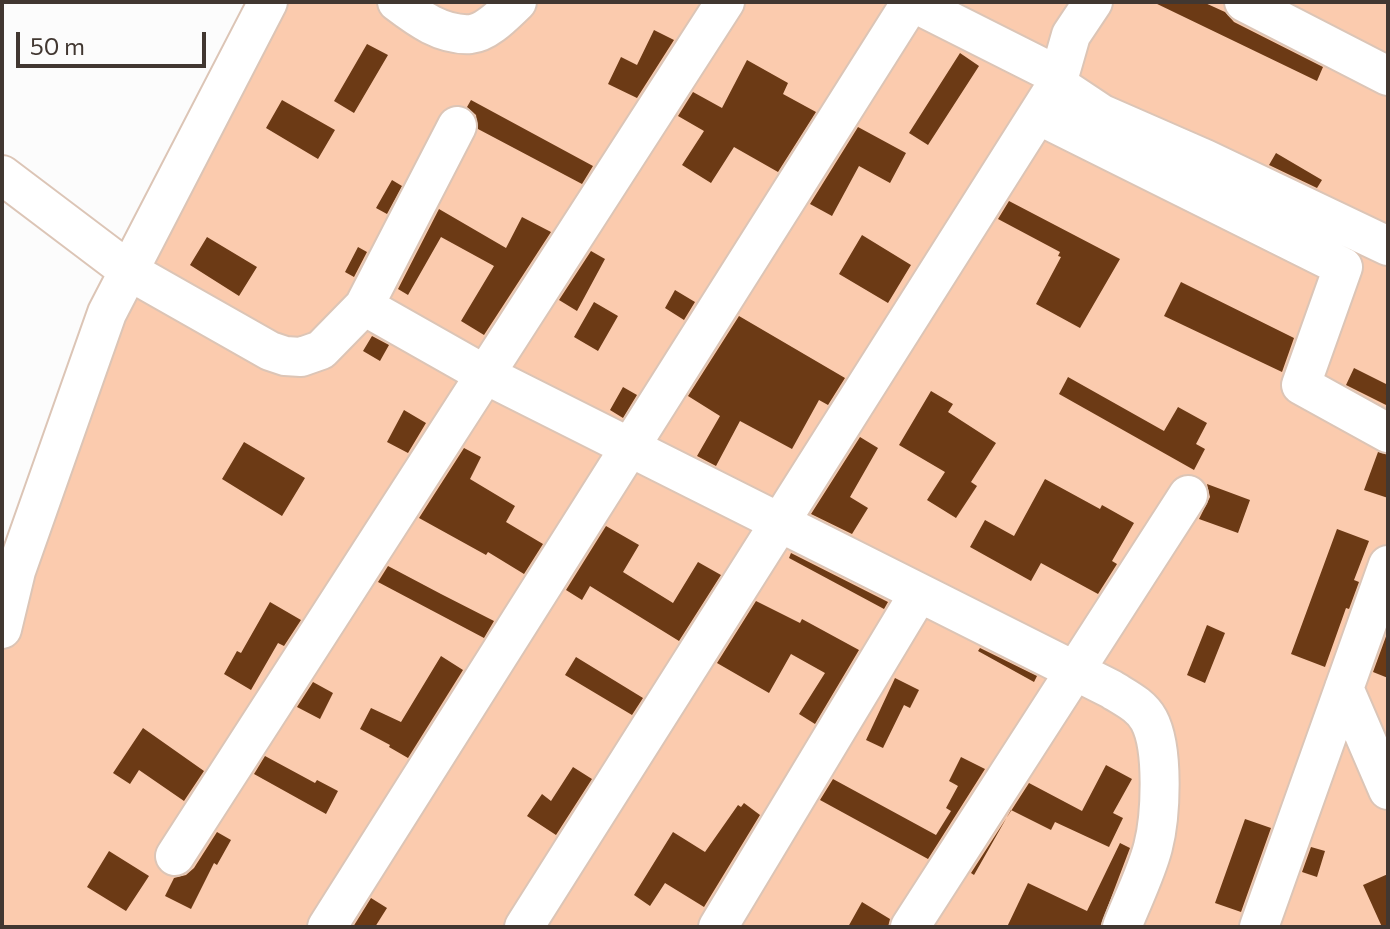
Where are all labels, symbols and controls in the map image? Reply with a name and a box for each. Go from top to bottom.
scale bar [20,16,210,66]
text: 50 m [30,31,85,60]

